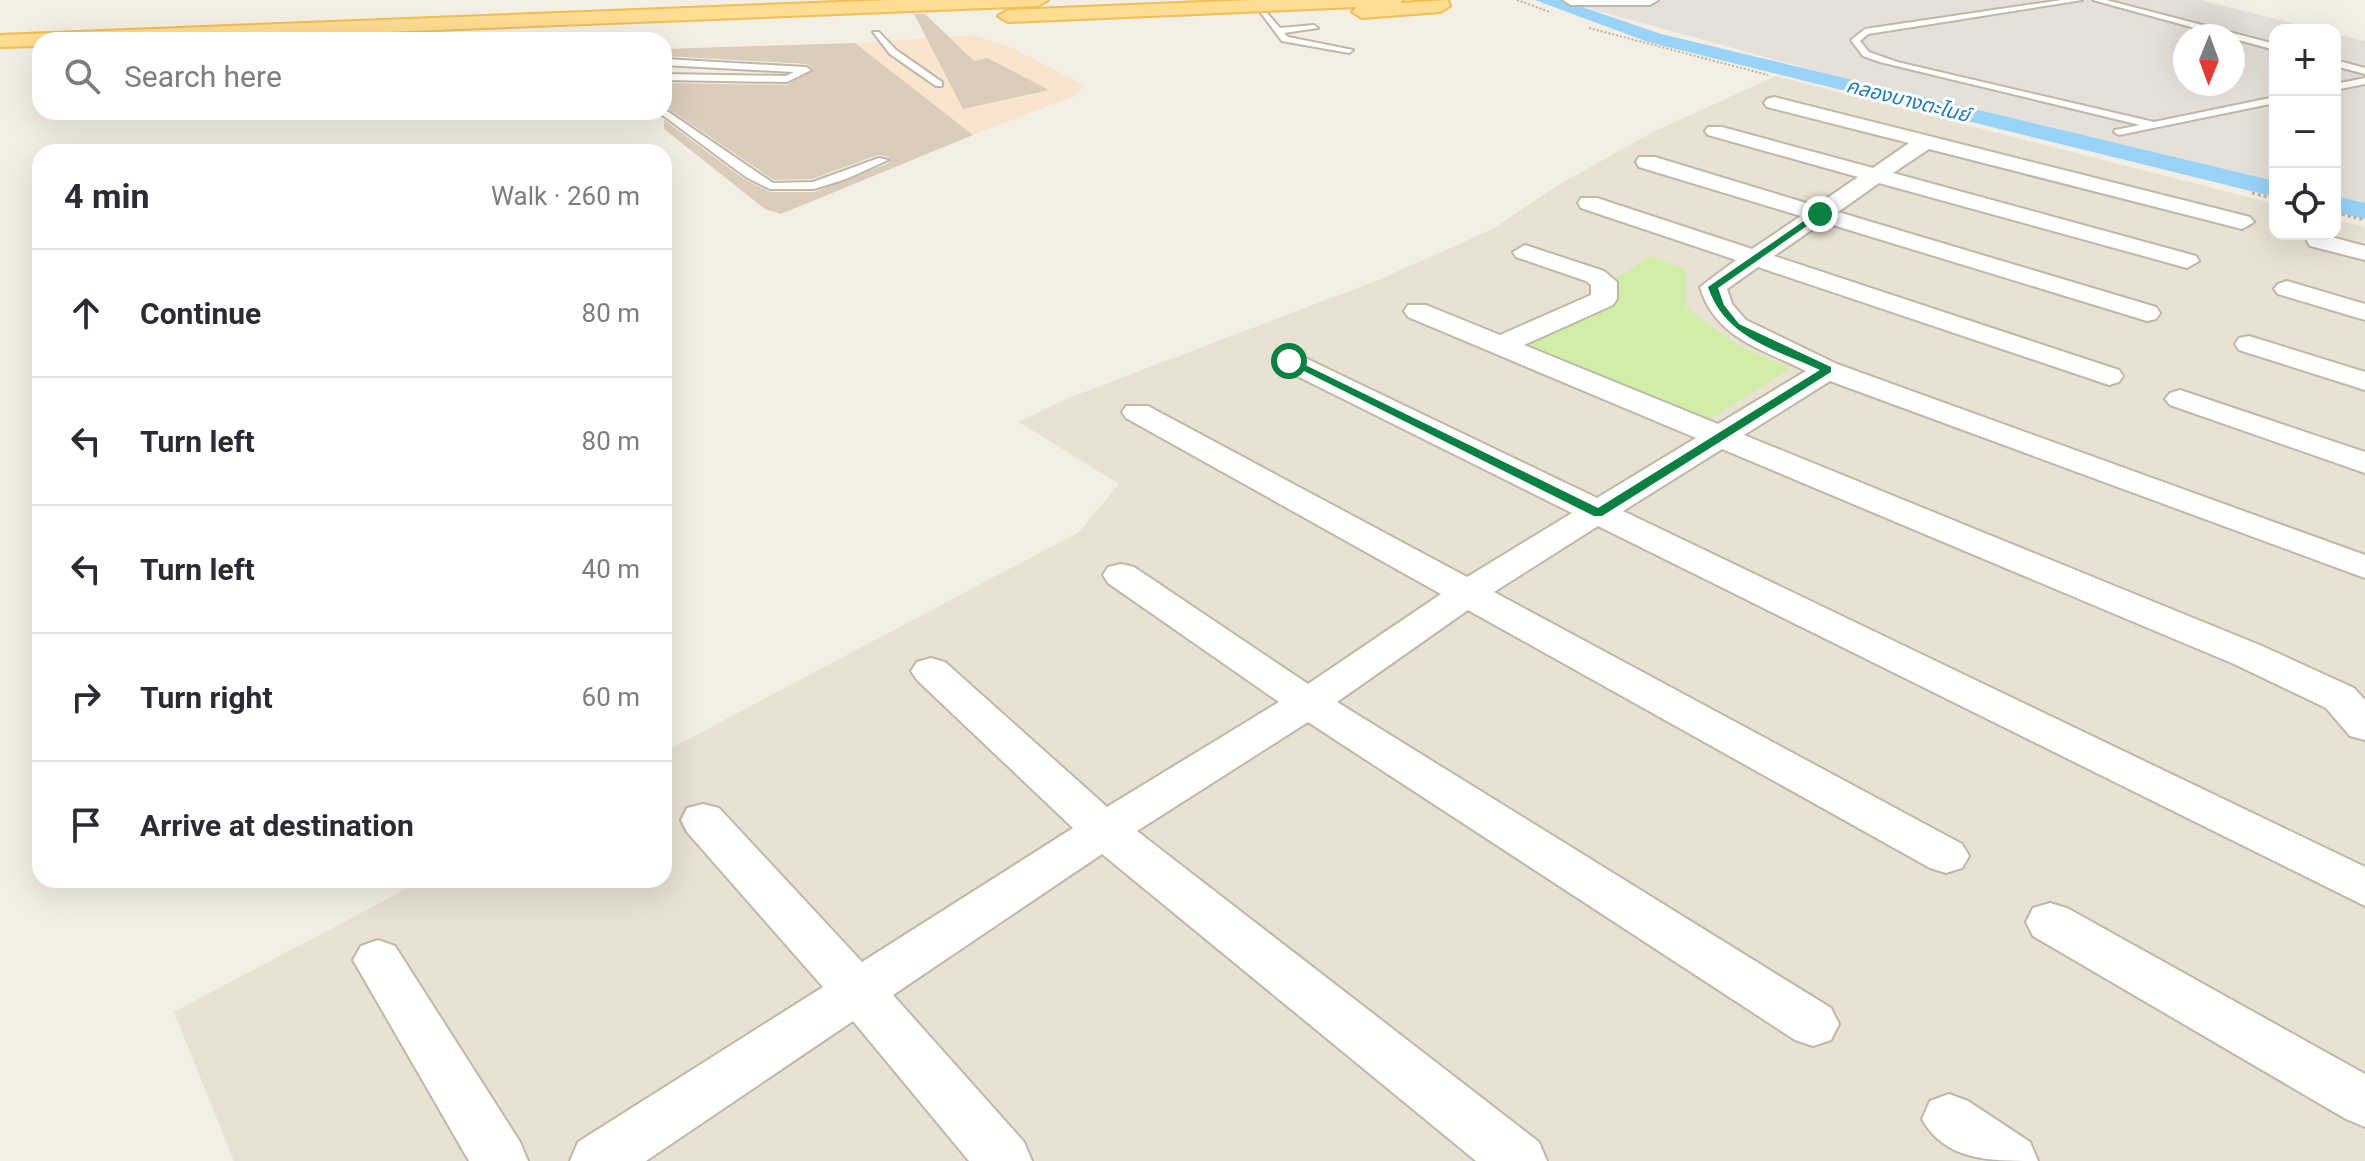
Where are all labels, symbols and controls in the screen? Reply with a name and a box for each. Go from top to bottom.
north arrow [2173,24,2245,96]
map controls [2269,24,2341,240]
button: + [2269,24,2341,96]
search box [32,32,672,120]
icon: search [60,54,104,98]
text: Search here [124,59,282,94]
water label: คลองบางตะไนย์ [1844,73,1976,128]
button: − [2269,96,2341,168]
button: locate [2269,168,2341,240]
text: 4 min [64,176,149,216]
text: Walk · 260 m [491,181,640,211]
route end [1802,196,1838,232]
icon: ahead [64,291,108,335]
text: Continue [140,296,261,331]
text: 80 m [582,298,640,328]
route start [1271,343,1307,379]
icon: left [64,419,108,463]
text: Turn left [140,424,255,459]
text: 80 m [582,426,640,456]
icon: left [64,547,108,591]
text: Turn left [140,552,255,587]
text: 40 m [582,554,640,584]
icon: right [64,675,108,719]
text: Turn right [140,680,273,715]
text: 60 m [582,682,640,712]
icon: arrive [64,803,108,847]
text: Arrive at destination [140,808,414,843]

